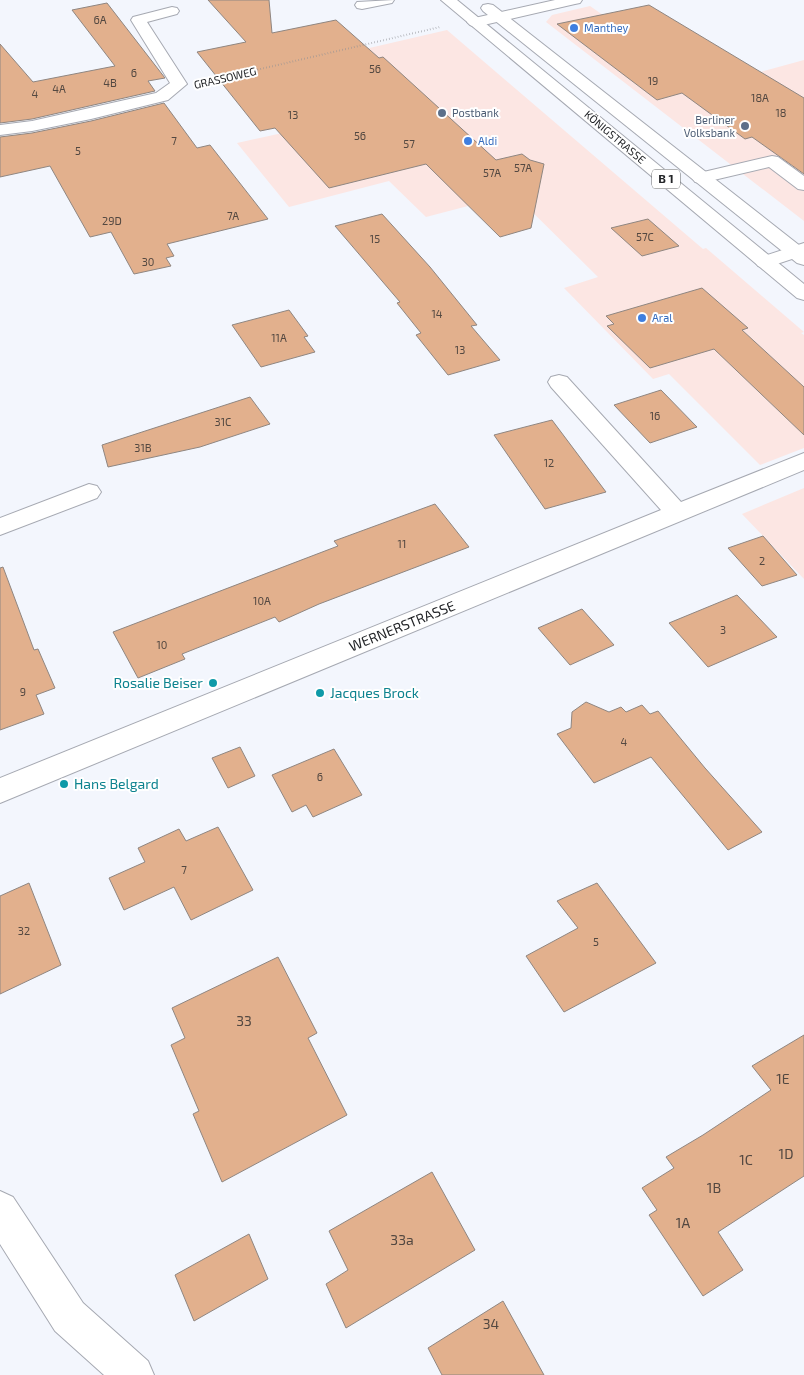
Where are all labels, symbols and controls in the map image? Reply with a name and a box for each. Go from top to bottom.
house number: 6A [93,13,107,26]
place label: Manthey [584,21,629,34]
marker: Manthey [568,22,580,34]
house number: 56 [369,62,381,75]
street label: GRASSOWEG [192,64,257,91]
house number: 6 [131,66,137,79]
house number: 19 [648,74,658,87]
house number: 4B [103,76,117,89]
house number: 4A [52,82,66,95]
house number: 4 [32,87,39,100]
house number: 18A [751,91,769,104]
place label: Postbank [452,106,499,119]
street label: KÖNIGSTRASSE [582,106,649,166]
house number: 18 [775,106,787,119]
marker: Postbank [436,107,448,119]
house number: 13 [288,108,298,121]
place label: Berliner Volksbank [684,113,736,139]
marker: Berliner Volksbank [739,120,751,132]
house number: 56 [354,129,366,142]
house number: 7 [171,134,177,147]
place label: Aldi [478,134,497,147]
marker: Aldi [462,135,474,147]
house number: 57 [403,137,415,150]
house number: 5 [75,144,81,157]
house number: 57A [514,161,532,174]
house number: 57A [483,166,501,179]
road number: B 1 [652,170,680,188]
house number: 7A [227,209,239,222]
house number: 29D [102,214,122,227]
house number: 57C [636,230,654,243]
house number: 15 [370,232,380,245]
house number: 30 [142,255,154,268]
house number: 14 [431,307,443,320]
place label: Aral [652,311,673,324]
marker: Aral [636,312,648,324]
house number: 11A [271,331,287,344]
house number: 13 [455,343,465,356]
house number: 16 [650,409,660,422]
house number: 31C [215,415,231,428]
house number: 31B [134,441,152,454]
house number: 12 [544,456,554,469]
house number: 11 [398,537,406,550]
house number: 2 [759,554,765,567]
house number: 10A [253,594,271,607]
street label: WERNERSTRASSE [346,596,458,655]
house number: 3 [720,623,726,636]
house number: 10 [156,638,168,651]
place label: Rosalie Beiser [113,674,203,691]
marker: Rosalie Beiser [207,677,219,689]
place label: Jacques Brock [330,684,419,701]
house number: 9 [20,685,26,698]
marker: Jacques Brock [314,687,326,699]
house number: 4 [621,735,628,748]
house number: 6 [317,770,323,783]
place label: Hans Belgard [74,775,159,792]
marker: Hans Belgard [58,778,70,790]
house number: 7 [181,863,187,876]
house number: 32 [18,924,30,937]
house number: 5 [593,935,599,948]
house number: 33 [236,1012,252,1029]
house number: 1E [776,1070,790,1087]
house number: 1D [779,1145,793,1162]
house number: 1C [739,1151,753,1168]
house number: 1B [707,1179,721,1196]
house number: 1A [676,1214,690,1231]
house number: 33a [390,1231,414,1248]
house number: 34 [483,1315,499,1332]

